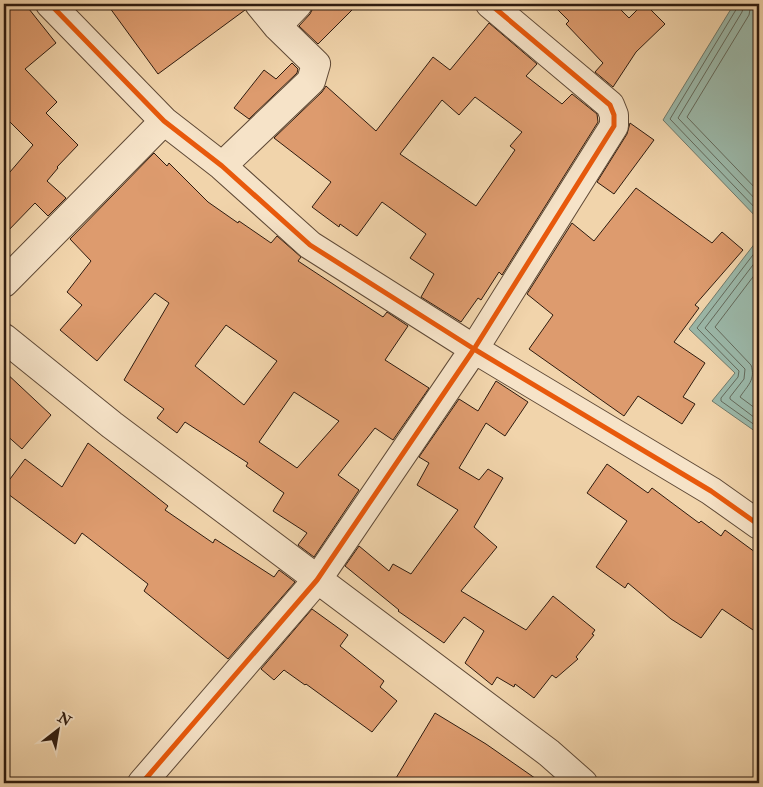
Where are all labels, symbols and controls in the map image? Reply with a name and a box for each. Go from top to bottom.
north arrow [32,704,82,754]
text: N [54,708,75,730]

